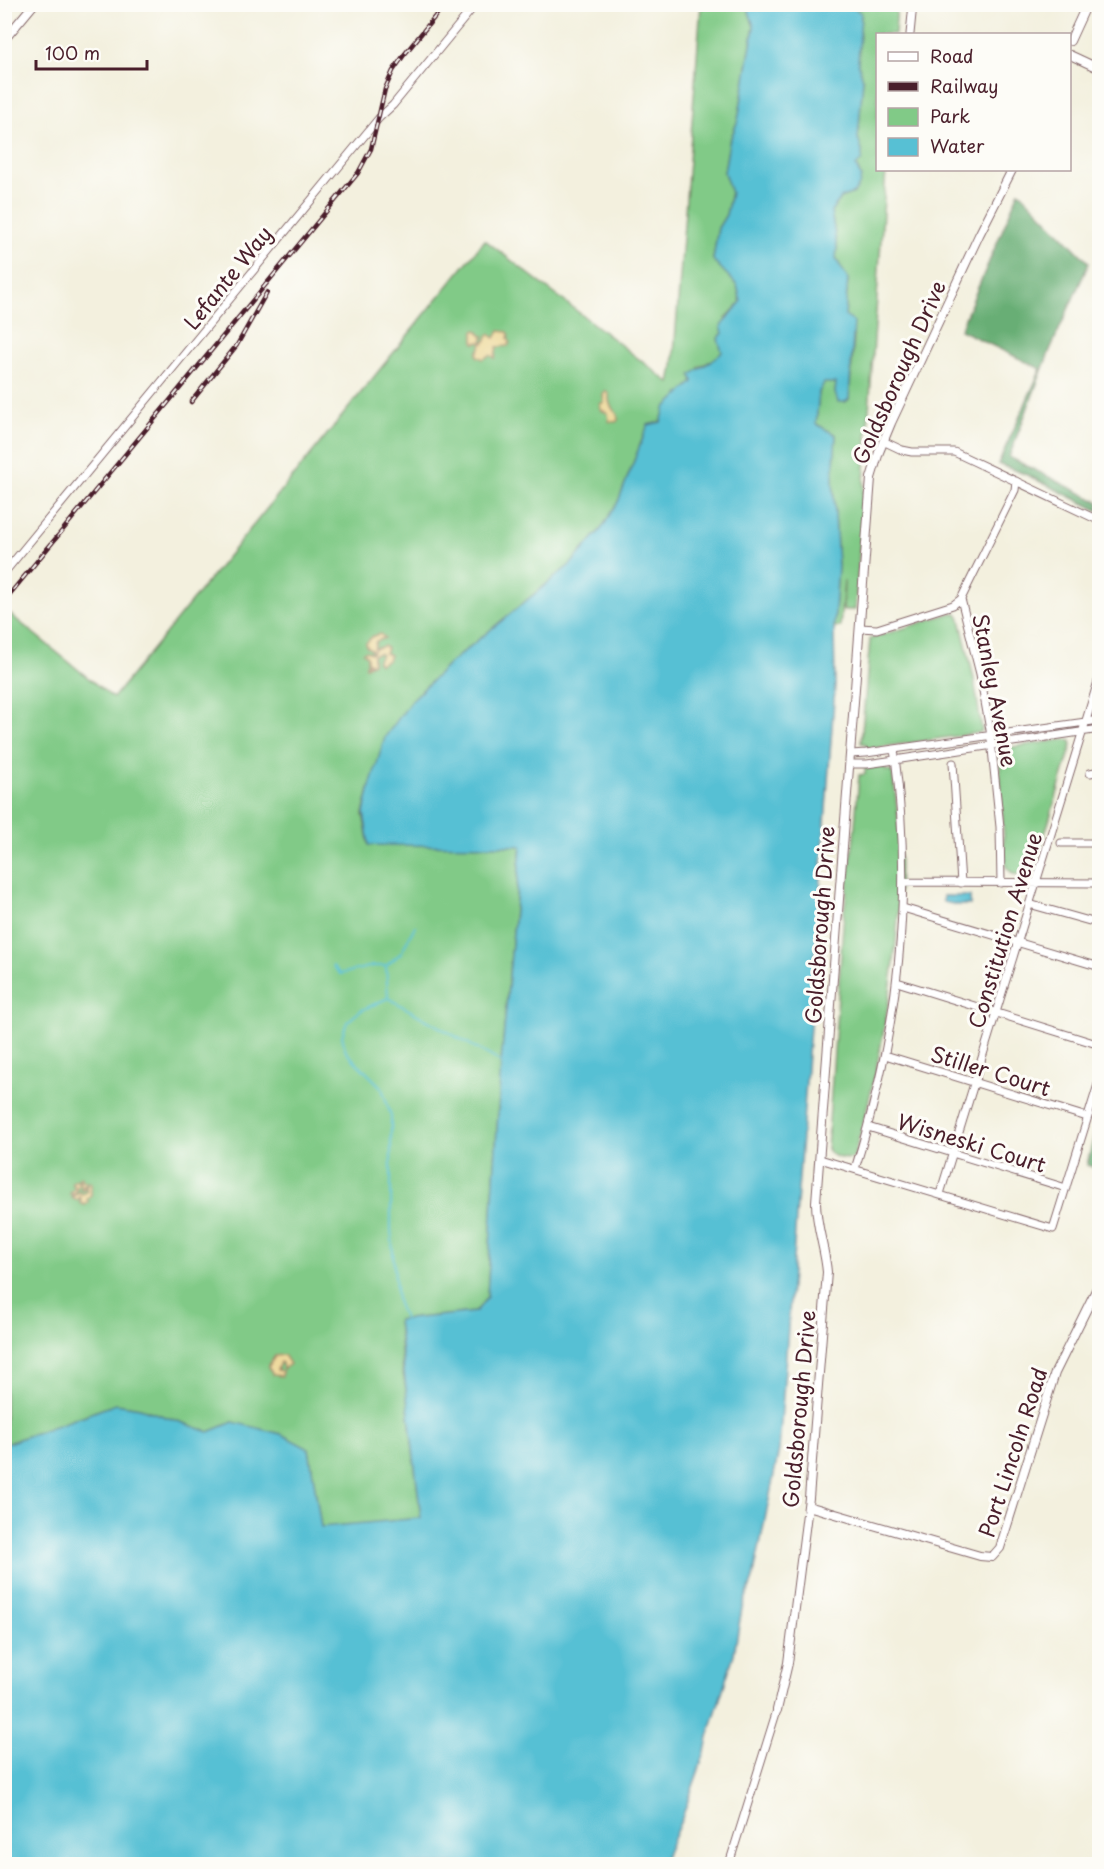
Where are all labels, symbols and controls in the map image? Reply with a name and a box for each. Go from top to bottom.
scale bar [36,33,147,71]
legend [876,33,1071,171]
text: 100 m [45,39,100,66]
text: Road [930,42,974,69]
text: Railway [930,72,998,99]
text: Park [930,102,970,129]
text: Water [930,132,985,159]
street label: Lefante Way [175,218,279,336]
street label: Goldsborough Drive [843,275,953,469]
street label: Stanley Avenue [965,611,1027,769]
street label: Goldsborough Drive [796,825,842,1025]
street label: Constitution Avenue [959,828,1049,1032]
street label: Stiller Court [927,1037,1055,1103]
street label: Wisneski Court [894,1104,1050,1180]
street label: Goldsborough Drive [773,1309,823,1509]
street label: Port Lincoln Road [969,1363,1055,1541]

